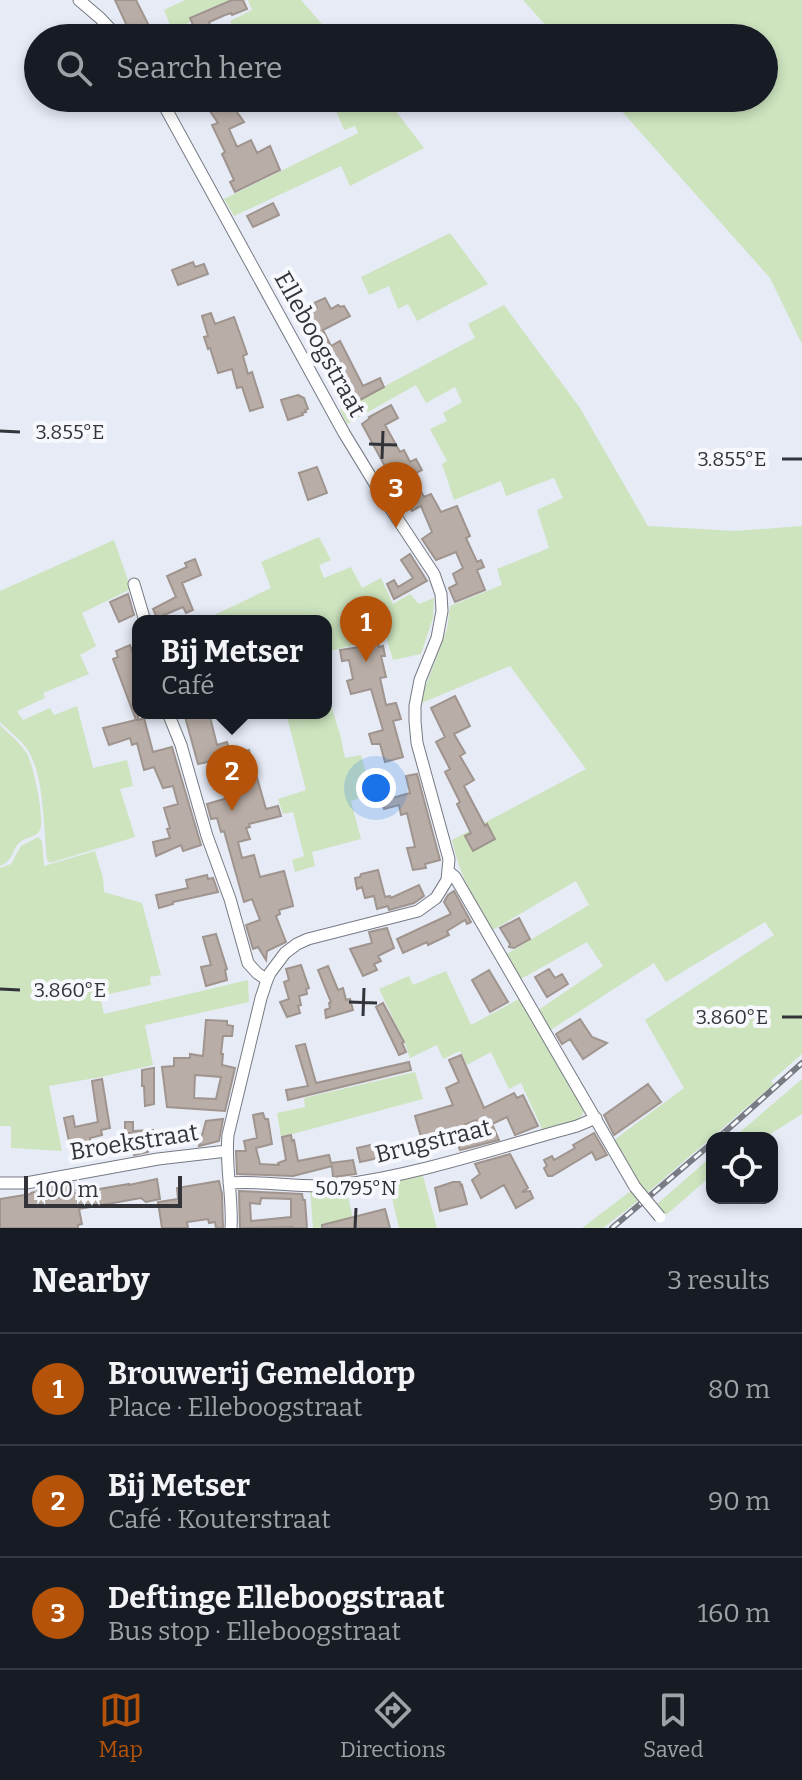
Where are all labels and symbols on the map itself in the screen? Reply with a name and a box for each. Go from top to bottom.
street label: Elleboogstraat [269,267,372,422]
text: 3.855°E [35,420,105,444]
text: 3.855°E [697,447,767,471]
pin: 3 [370,462,422,528]
pin: 1 [340,596,392,662]
pin: 2 [206,745,258,811]
your location [356,768,396,808]
text: 3.860°E [34,978,106,1002]
text: 3.860°E [696,1005,768,1029]
street label: Brugstraat [372,1113,494,1169]
street label: Broekstraat [68,1118,201,1166]
scale bar [24,1172,182,1208]
text: 50.795°N [315,1176,397,1200]

